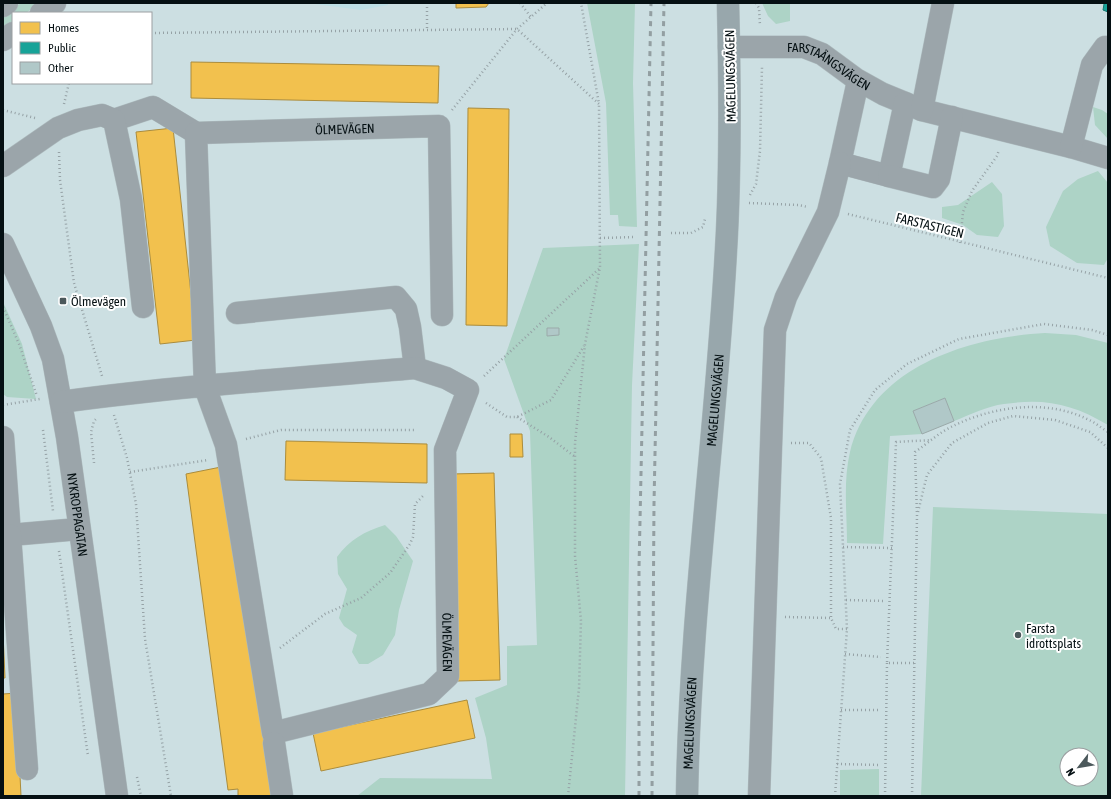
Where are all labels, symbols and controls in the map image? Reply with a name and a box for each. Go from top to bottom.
legend [12,12,152,84]
text: Homes [48,21,79,35]
street label: MAGELUNGSVÄGEN [722,29,739,123]
street label: FARSTAÄNGSVÄGEN [787,40,873,93]
text: Public [48,41,76,55]
text: Other [48,61,74,75]
street label: ÖLMEVÄGEN [315,121,375,138]
street label: FARSTASTIGEN [894,210,965,241]
place label: Ölmevägen [71,294,126,309]
marker: Ölmevägen [58,296,68,306]
street label: MAGELUNGSVÄGEN [704,353,727,447]
street label: NYKROPPAGATAN [64,472,91,557]
street label: ÖLMEVÄGEN [439,613,455,672]
place label: Farsta idrottsplats [1026,621,1082,651]
marker: Farsta idrottsplats [1013,630,1023,640]
street label: MAGELUNGSVÄGEN [681,676,700,770]
north arrow [1059,747,1099,787]
text: N [1064,766,1077,778]

